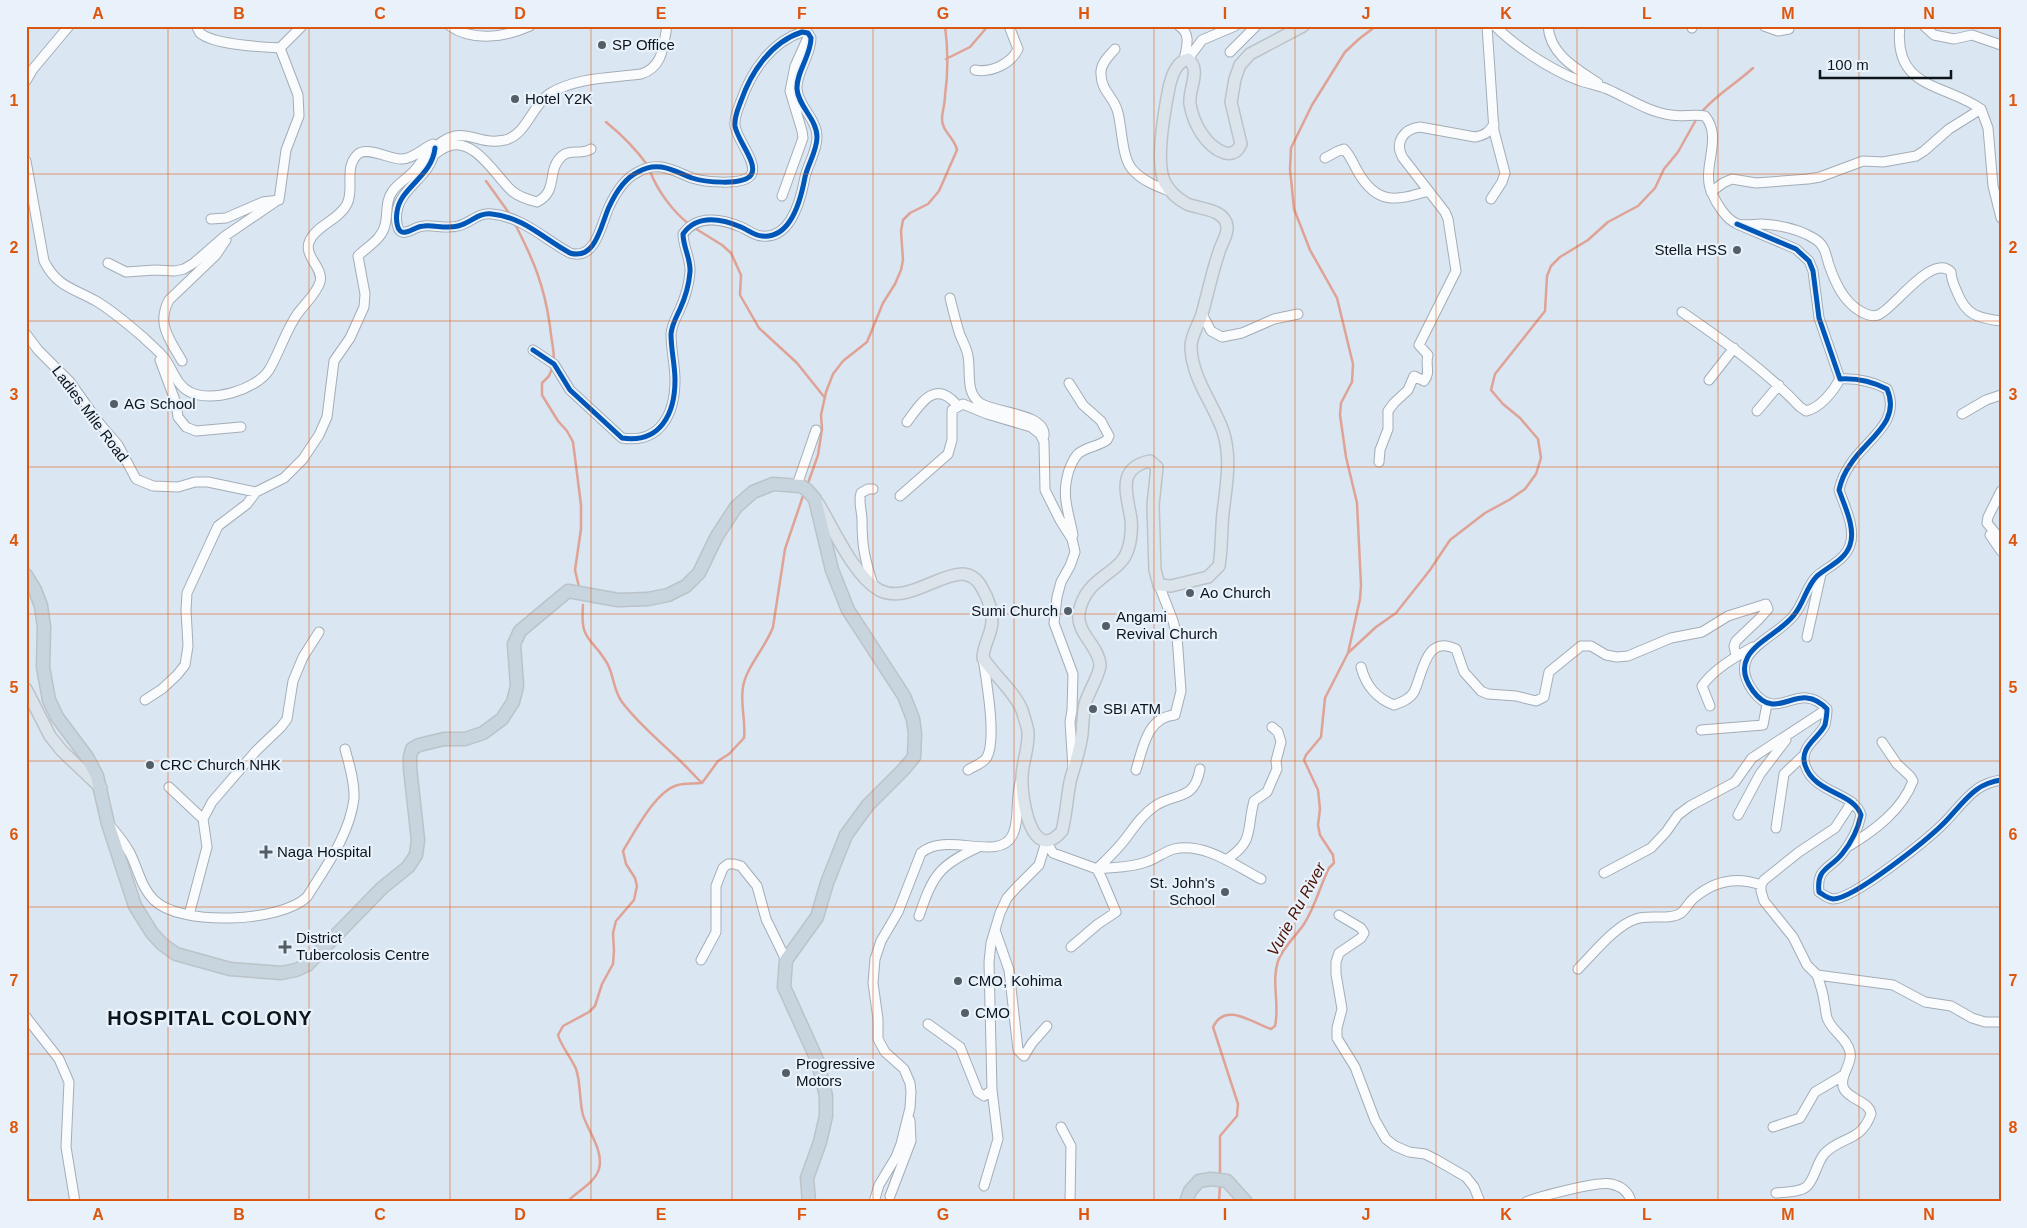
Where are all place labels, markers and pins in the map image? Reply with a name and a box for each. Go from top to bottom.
place label: SP Office [612,36,675,53]
marker: SP Office [596,39,608,51]
place label: Hotel Y2K [525,90,592,107]
marker: Hotel Y2K [509,93,521,105]
place label: Stella HSS [1654,241,1727,258]
marker: Stella HSS [1731,244,1743,256]
place label: AG School [124,395,196,412]
marker: AG School [108,398,120,410]
place label: Ao Church [1200,584,1271,601]
marker: Ao Church [1184,587,1196,599]
place label: Sumi Church [971,602,1058,619]
marker: Sumi Church [1062,605,1074,617]
place label: Angami Revival Church [1116,608,1218,642]
marker: Angami Revival Church [1100,620,1112,632]
place label: SBI ATM [1103,700,1161,717]
marker: SBI ATM [1087,703,1099,715]
place label: CRC Church NHK [160,756,281,773]
marker: CRC Church NHK [144,759,156,771]
place label: Naga Hospital [277,843,371,860]
marker: Naga Hospital [259,845,273,859]
place label: St. John's School [1150,874,1215,908]
marker: St. John's School [1219,886,1231,898]
place label: District Tubercolosis Centre [296,929,430,963]
marker: District Tubercolosis Centre [278,940,292,954]
place label: CMO, Kohima [968,972,1063,989]
marker: CMO, Kohima [952,975,964,987]
place label: CMO [975,1004,1010,1021]
marker: CMO [959,1007,971,1019]
place label: Progressive Motors [796,1055,875,1089]
marker: Progressive Motors [780,1067,792,1079]

